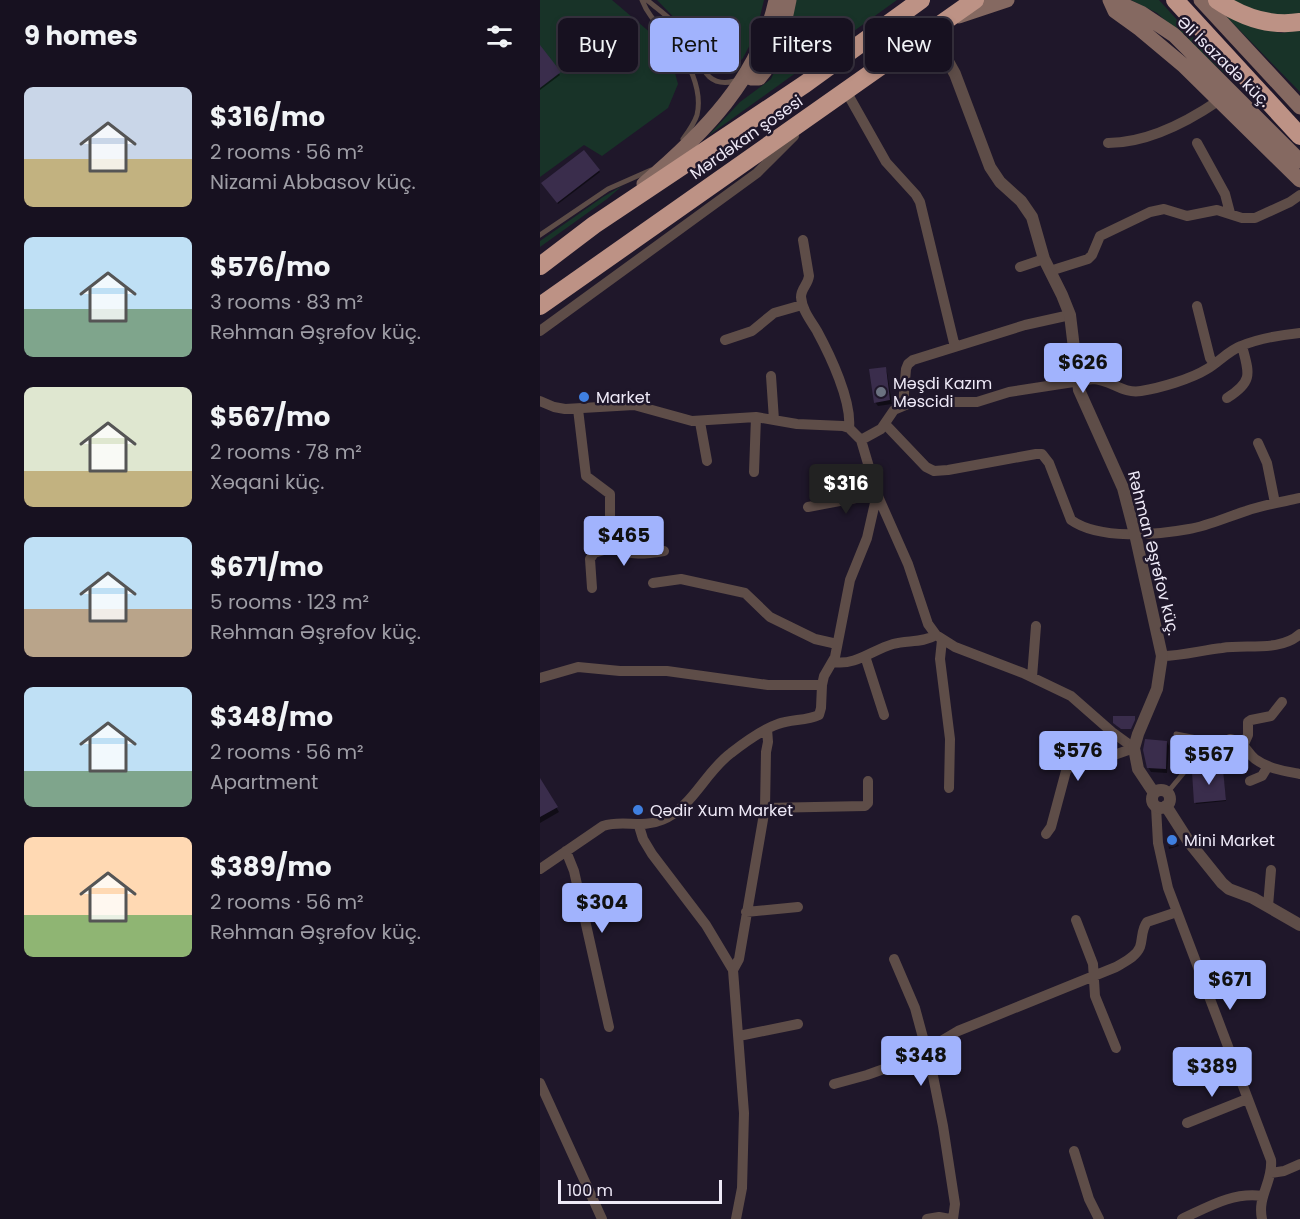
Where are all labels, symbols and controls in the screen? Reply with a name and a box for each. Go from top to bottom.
street label: Əli İsazadə küç. [1172,11,1276,112]
text: 9 homes [24,18,138,54]
chip: Buy [558,18,638,72]
chip: Rent [650,18,739,72]
chip: Filters [751,18,853,72]
chip: New [865,18,952,72]
icon: filters [483,20,516,53]
street label: Mərdəkan şosesi [685,90,807,185]
text: $316/mo [210,99,325,135]
icon: home [72,111,144,183]
text: 2 rooms · 56 m² [210,138,364,166]
text: Nizami Abbasov küç. [210,168,416,196]
text: $576/mo [210,249,330,285]
icon: home [72,261,144,333]
text: 3 rooms · 83 m² [210,288,363,316]
text: Rəhman Əşrəfov küç. [210,318,421,346]
pin: $626 [1047,343,1119,394]
text: $626 [1058,348,1108,376]
place label: Məşdi Kazım Məscidi [893,372,992,413]
marker: Məşdi Kazım Məscidi [874,385,888,399]
place label: Market [596,386,651,409]
marker: Market [577,390,591,404]
text: $567/mo [210,399,330,435]
icon: home [72,411,144,483]
text: 2 rooms · 78 m² [210,438,362,466]
pin: $316 [810,464,882,515]
text: Xəqani küç. [210,468,324,496]
street label: Rəhman Əşrəfov küç. [1122,468,1185,638]
text: $316 [823,469,869,497]
pin: $465 [588,516,660,567]
text: $465 [598,521,650,549]
text: $671/mo [210,549,323,585]
icon: home [72,561,144,633]
text: 5 rooms · 123 m² [210,588,369,616]
text: Rəhman Əşrəfov küç. [210,618,421,646]
text: $348/mo [210,699,333,735]
icon: home [72,711,144,783]
pin: $576 [1042,731,1114,782]
pin: $567 [1173,735,1245,786]
text: $576 [1053,736,1103,764]
text: 2 rooms · 56 m² [210,738,364,766]
text: $567 [1184,740,1234,768]
text: Apartment [210,768,318,796]
place label: Qədir Xum Market [650,799,793,822]
marker: Qədir Xum Market [631,803,645,817]
place label: Mini Market [1184,829,1275,852]
marker: Mini Market [1165,833,1179,847]
text: $389/mo [210,849,332,885]
icon: home [72,861,144,933]
pin: $304 [566,883,638,934]
text: 2 rooms · 56 m² [210,888,364,916]
text: $304 [576,888,628,916]
text: Rəhman Əşrəfov küç. [210,918,421,946]
pin: $671 [1194,960,1266,1011]
text: $671 [1208,965,1252,993]
pin: $348 [885,1036,957,1087]
text: $348 [895,1041,947,1069]
pin: $389 [1176,1047,1248,1098]
text: $389 [1187,1052,1237,1080]
scale bar [558,1177,722,1204]
text: 100 m [567,1179,613,1202]

